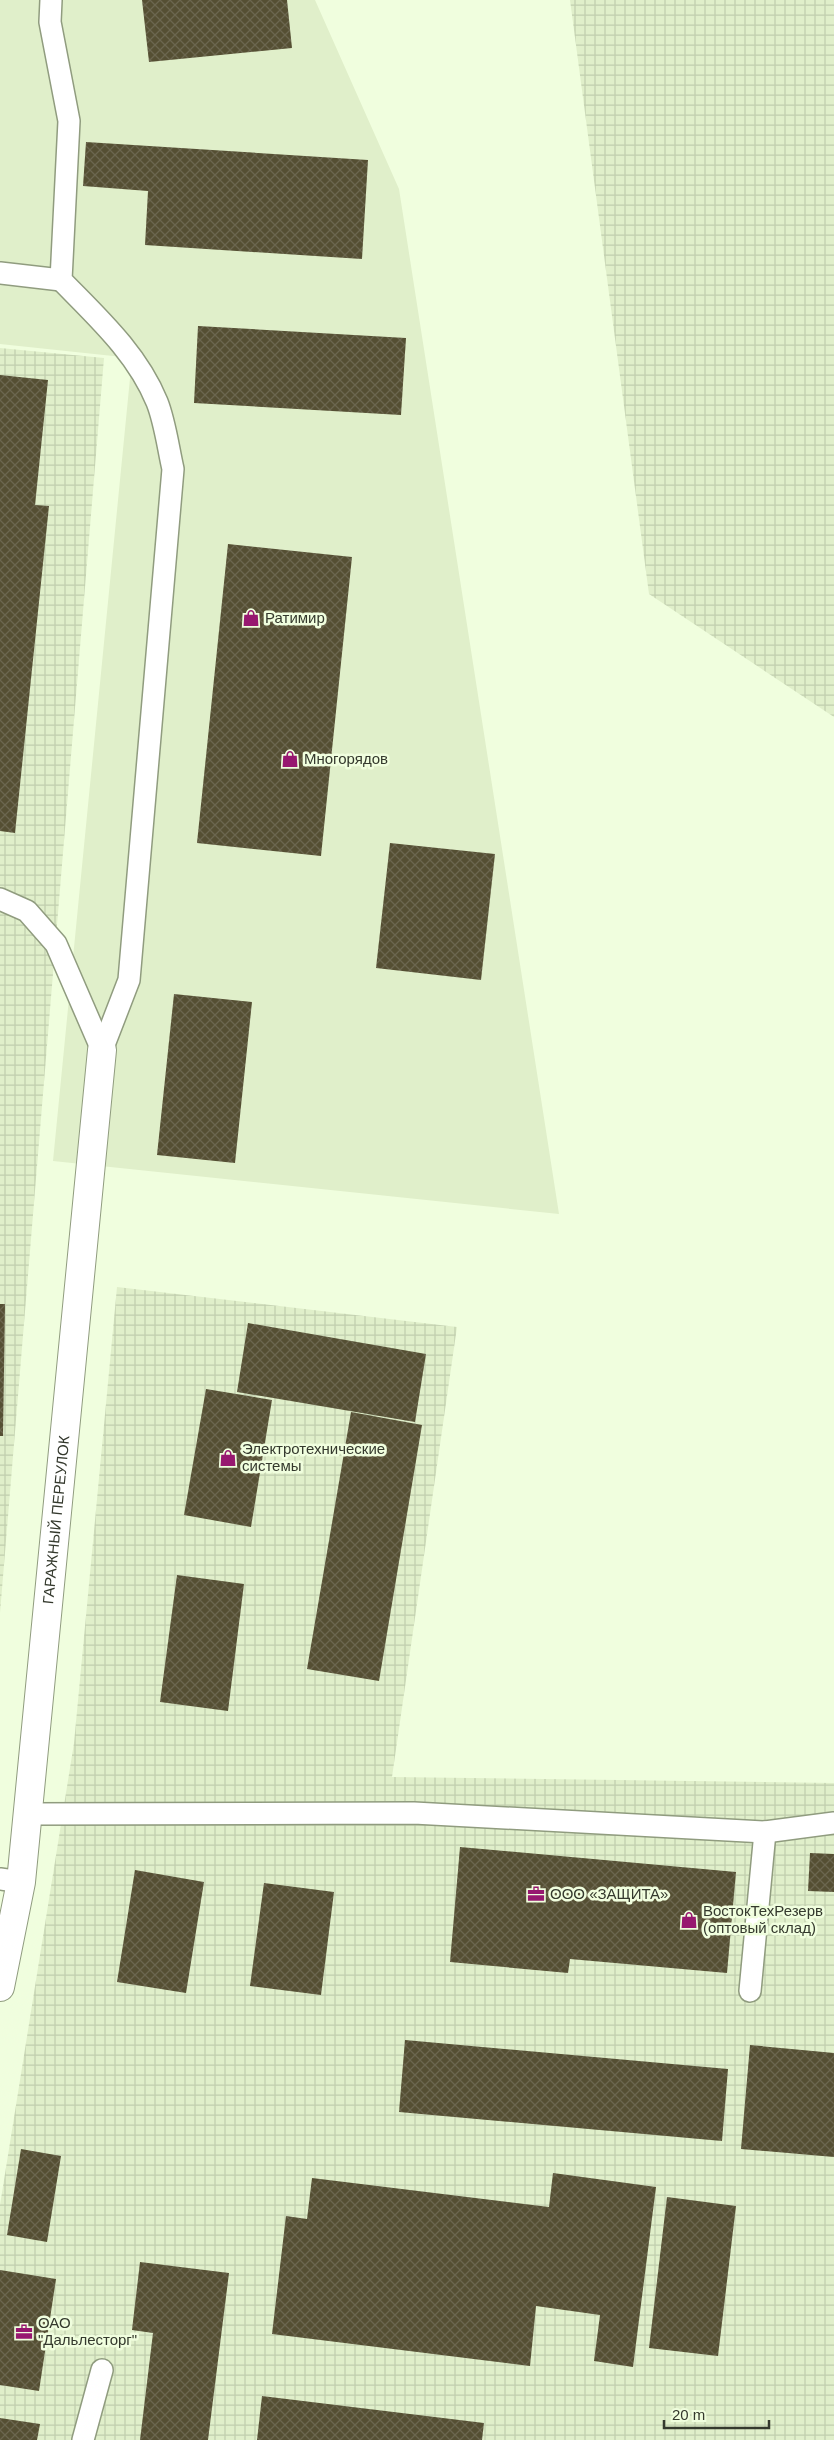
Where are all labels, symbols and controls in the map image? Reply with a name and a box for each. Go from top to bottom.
shop icon: Ратимир [241,608,261,628]
place label: Ратимир [265,609,325,626]
shop icon: Многорядов [280,749,300,769]
place label: Многорядов [304,750,388,767]
street label: ГАРАЖНЫЙ ПЕРЕУЛОК [39,1434,72,1605]
place label: Электротехнические системы [242,1440,385,1474]
shop icon: Электротехнические системы [218,1448,238,1468]
office icon: ООО «ЗАЩИТА» [526,1884,546,1904]
place label: ООО «ЗАЩИТА» [550,1885,668,1902]
place label: ВостокТехРезерв (оптовый склад) [703,1902,823,1936]
shop icon: ВостокТехРезерв (оптовый склад) [679,1910,699,1930]
place label: ОАО "Дальлесторг" [38,2314,137,2348]
office icon: ОАО "Дальлесторг" [14,2322,34,2342]
scale bar [664,2398,769,2430]
text: 20 m [672,2406,705,2423]

